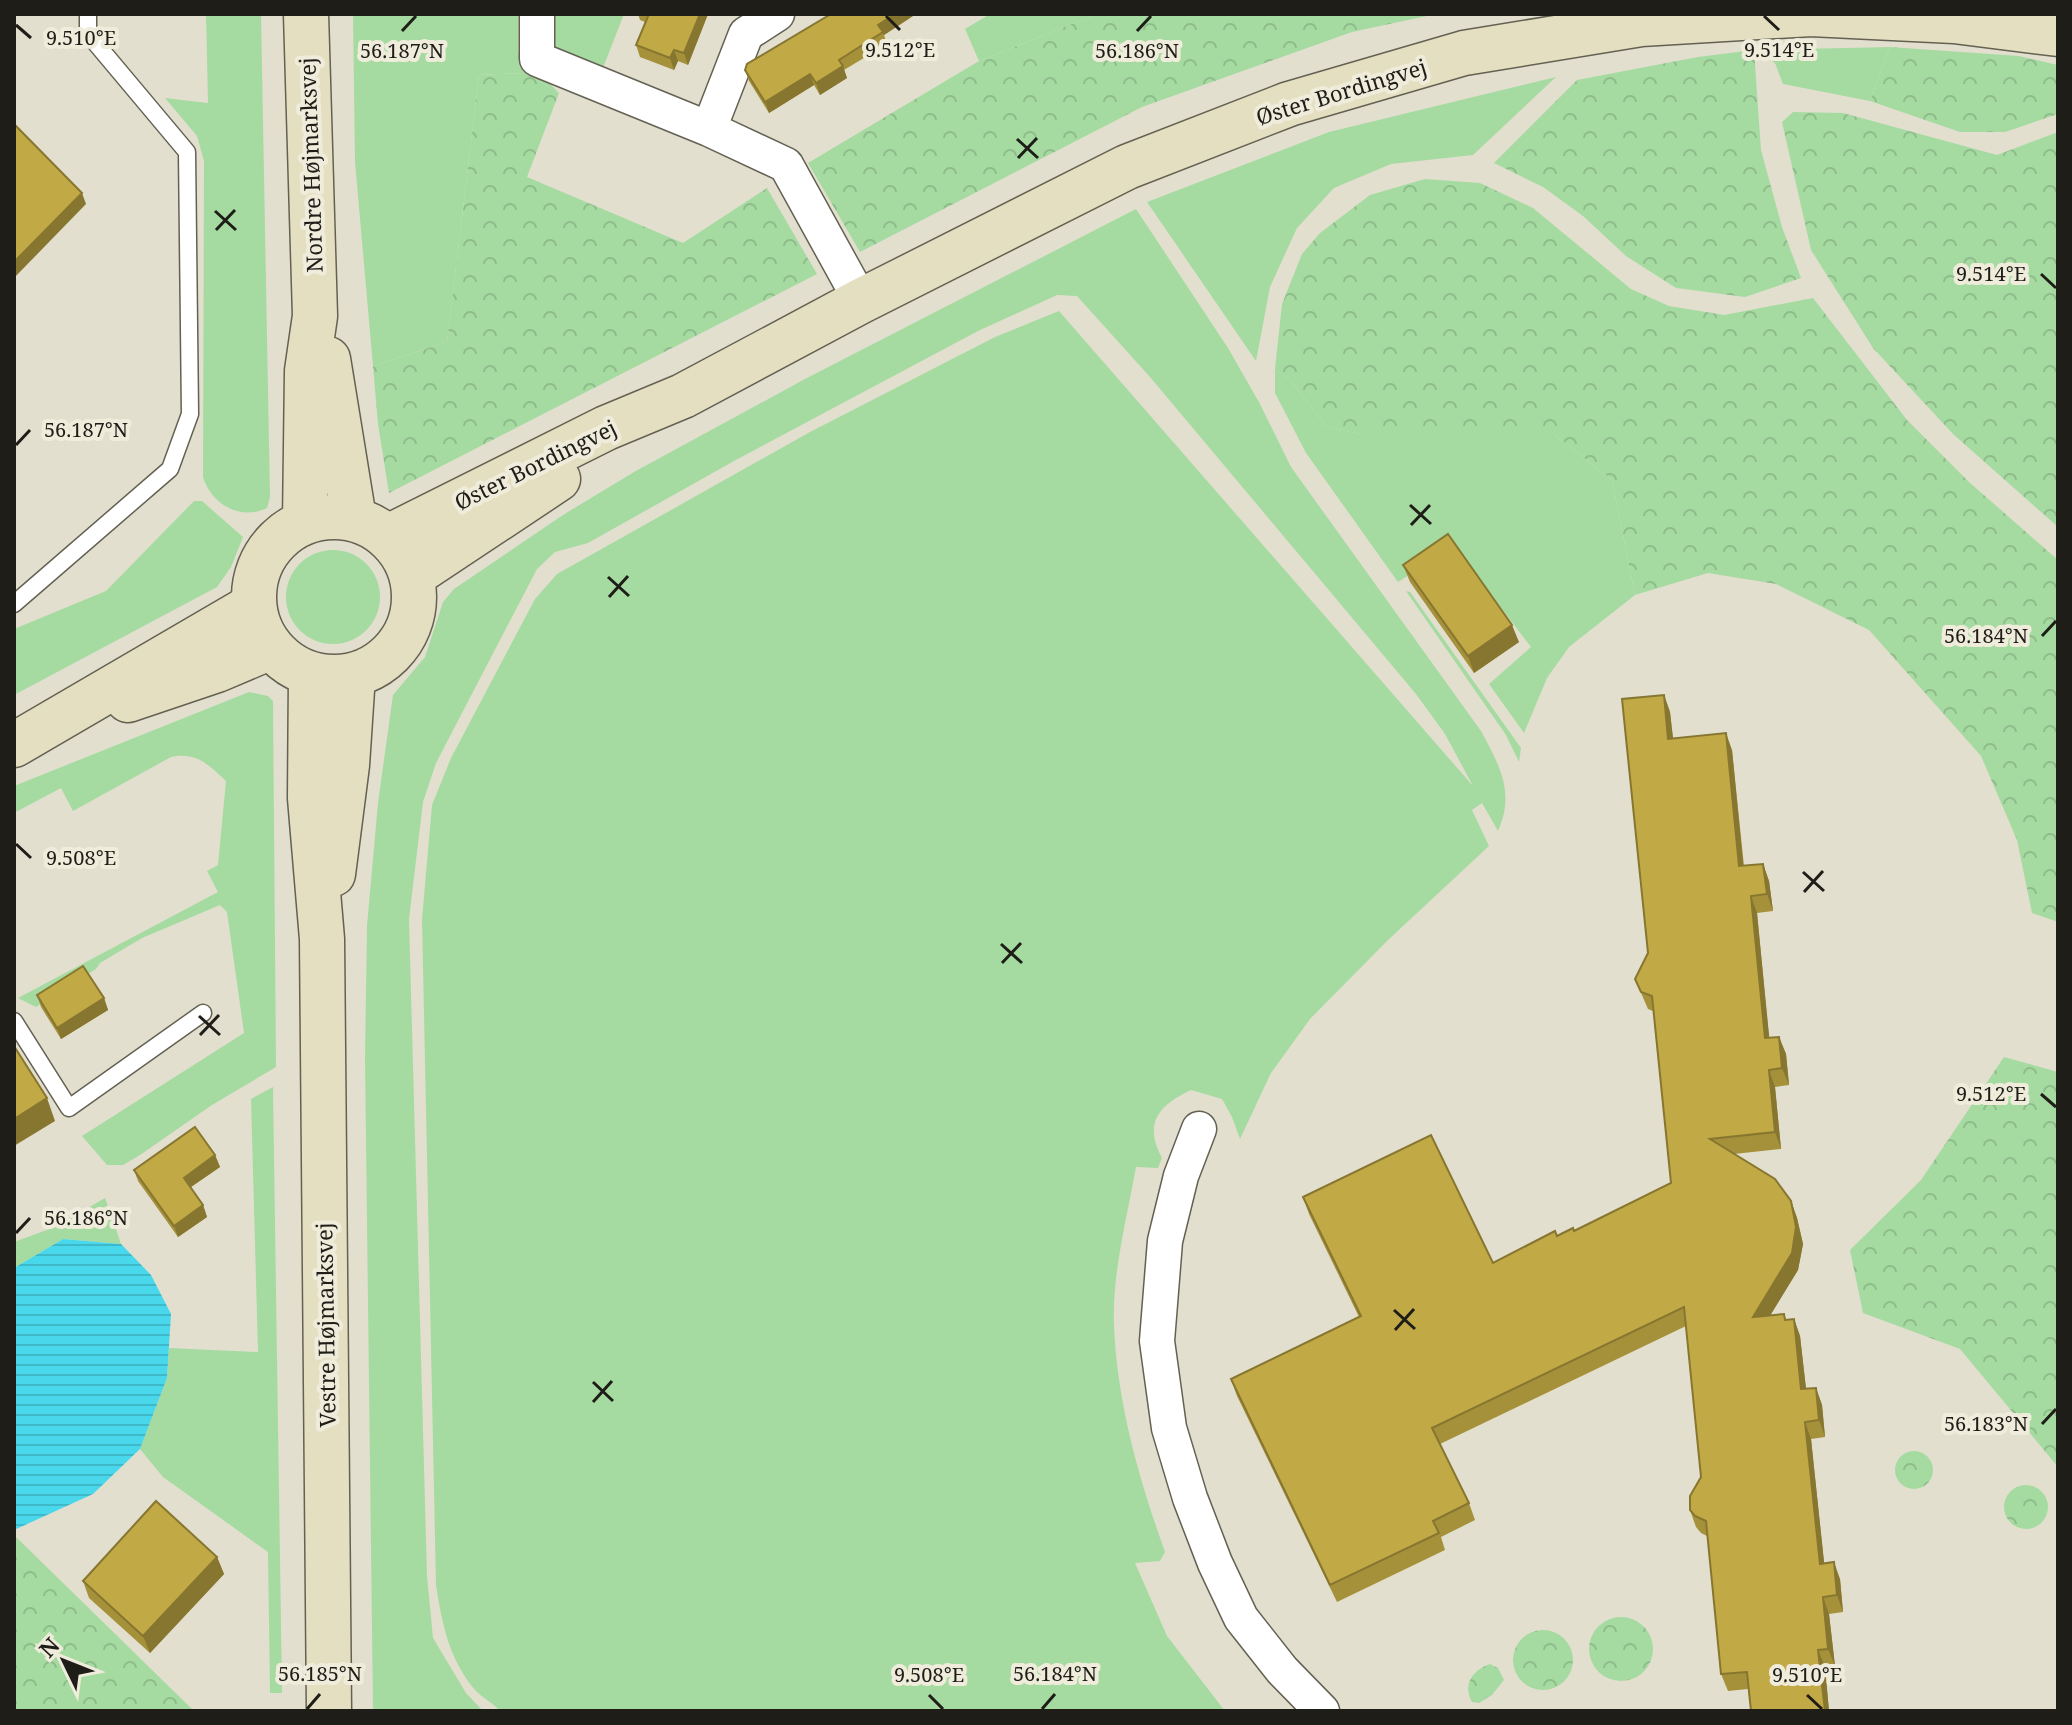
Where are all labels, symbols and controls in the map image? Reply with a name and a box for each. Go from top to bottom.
text: 9.510°E [46,24,116,51]
text: 9.512°E [865,36,935,63]
text: 9.514°E [1744,36,1814,63]
text: 56.187°N [360,37,444,64]
text: 56.186°N [1095,37,1179,64]
street label: Øster Bordingvej [1252,51,1430,131]
street label: Nordre Højmarksvej [291,57,329,273]
text: 9.514°E [1956,260,2026,287]
street label: Øster Bordingvej [449,412,621,516]
text: 56.187°N [44,416,128,443]
text: 56.184°N [1944,622,2028,649]
text: 9.508°E [46,844,116,871]
text: 9.512°E [1956,1080,2026,1107]
text: 56.186°N [44,1204,128,1231]
street label: Vestre Højmarksvej [308,1222,342,1428]
text: 56.183°N [1944,1410,2028,1437]
north arrow [24,1621,104,1701]
text: N [32,1630,66,1663]
text: 56.185°N [278,1660,362,1687]
text: 56.184°N [1013,1660,1097,1687]
text: 9.508°E [894,1661,964,1688]
text: 9.510°E [1772,1661,1842,1688]

